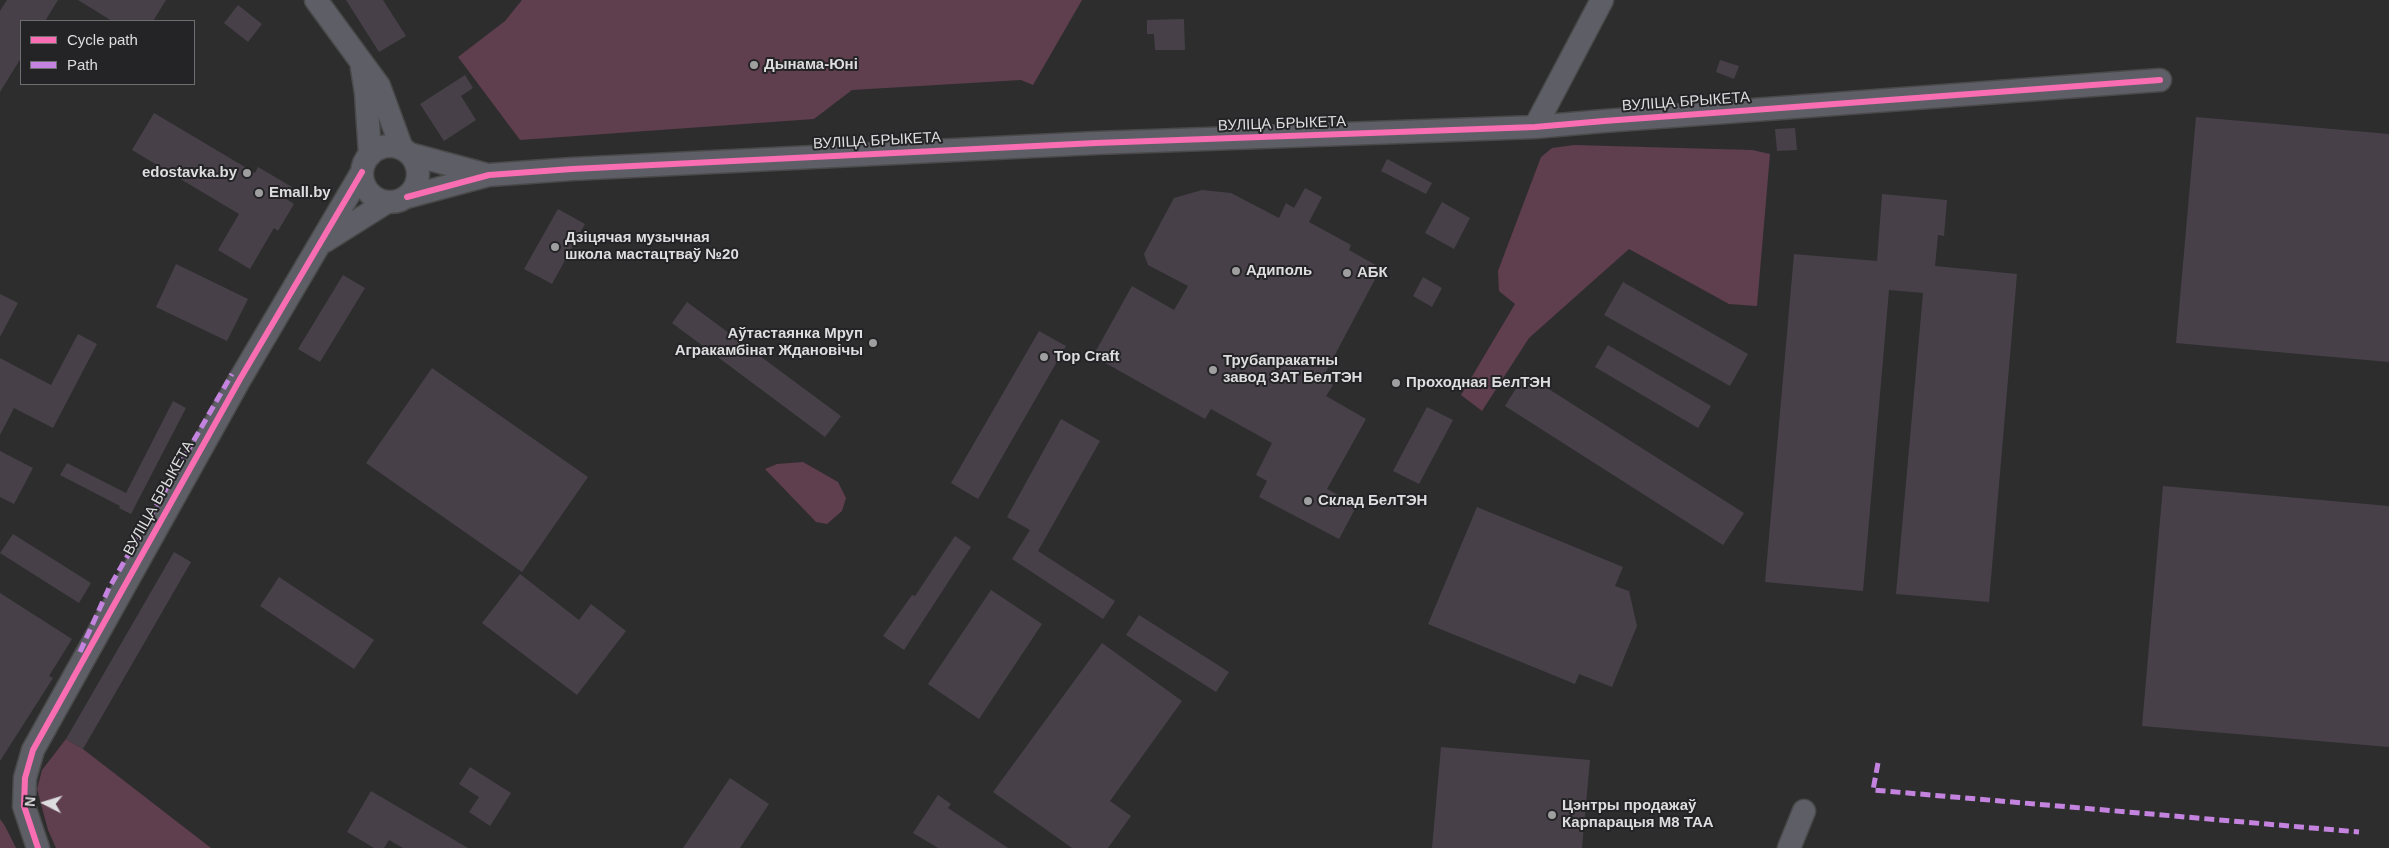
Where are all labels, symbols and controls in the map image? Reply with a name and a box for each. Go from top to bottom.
legend [20,20,195,85]
text: Cycle path [67,31,138,48]
text: Path [67,56,98,73]
place label: Дынама-Юні [764,56,858,74]
marker: Дынама-Юні [748,59,760,71]
street label: ВУЛІЦА БРЫКЕТА [1621,89,1751,115]
street label: ВУЛІЦА БРЫКЕТА [1218,113,1346,135]
street label: ВУЛІЦА БРЫКЕТА [812,129,942,153]
place label: edostavka.by [142,164,237,182]
marker: edostavka.by [241,167,253,179]
place label: Emall.by [269,184,331,202]
marker: Emall.by [253,187,265,199]
place label: Дзіцячая музычная школа мастацтваў №20 [565,229,739,264]
marker: Дзіцячая музычная школа мастацтваў №20 [549,241,561,253]
place label: Адиполь [1246,262,1312,280]
place label: АБК [1357,264,1388,282]
marker: Адиполь [1230,265,1242,277]
marker: АБК [1341,267,1353,279]
place label: Аўтастаянка Мруп Агракамбінат Ждановічы [675,325,863,360]
marker: Аўтастаянка Мруп Агракамбінат Ждановічы [867,337,879,349]
place label: Top Craft [1054,348,1120,366]
marker: Top Craft [1038,351,1050,363]
place label: Трубапракатны завод ЗАТ БелТЭН [1223,352,1362,387]
marker: Трубапракатны завод ЗАТ БелТЭН [1207,364,1219,376]
place label: Проходная БелТЭН [1406,374,1551,392]
marker: Проходная БелТЭН [1390,377,1402,389]
street label: ВУЛІЦА БРЫКЕТА [120,438,198,558]
place label: Склад БелТЭН [1318,492,1427,510]
marker: Склад БелТЭН [1302,495,1314,507]
north arrow [20,778,70,828]
text: N [22,796,38,807]
place label: Цэнтры продажаў Карпарацыя М8 ТАА [1562,797,1714,832]
marker: Цэнтры продажаў Карпарацыя М8 ТАА [1546,809,1558,821]

